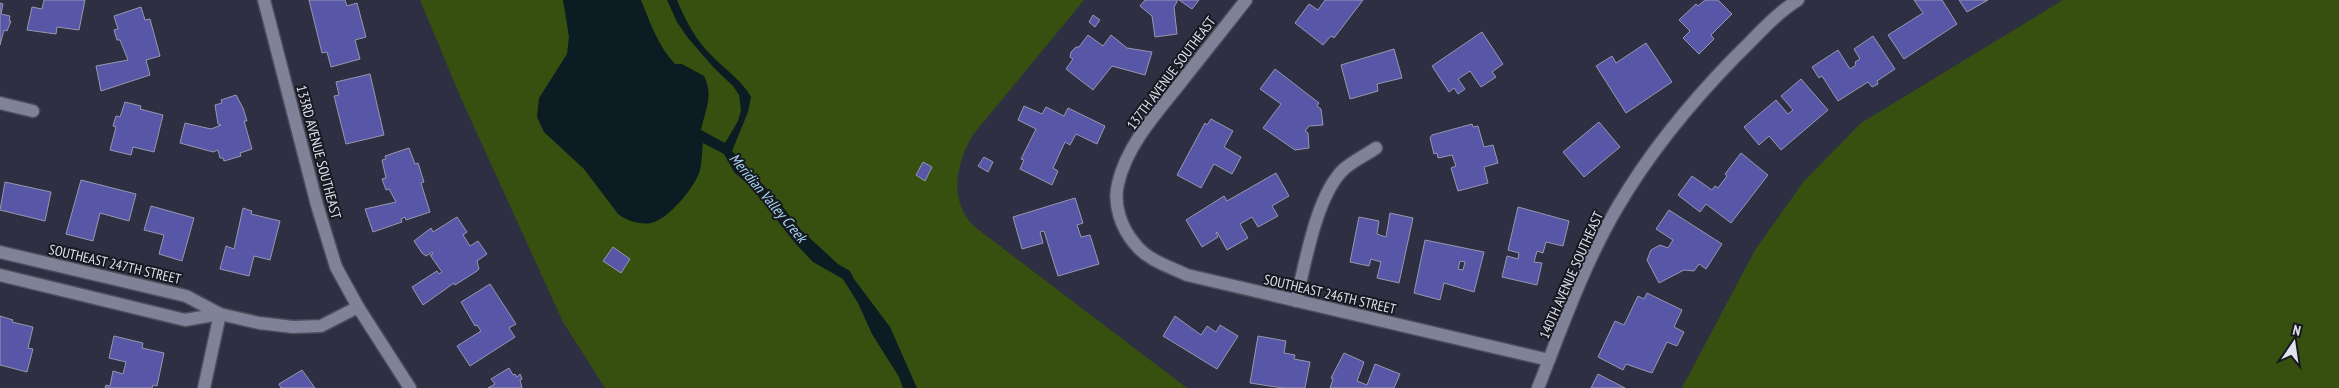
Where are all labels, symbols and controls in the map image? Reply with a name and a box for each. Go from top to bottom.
street label: 137TH AVENUE SOUTHEAST [1123,12,1220,133]
street label: 133RD AVENUE SOUTHEAST [293,83,346,221]
water label: Meridian Valley Creek [725,149,813,248]
street label: 140TH AVENUE SOUTHEAST [1535,208,1607,341]
street label: SOUTHEAST 247TH STREET [47,240,184,288]
street label: SOUTHEAST 246TH STREET [1262,270,1399,318]
north arrow [2269,318,2319,368]
text: N [2291,321,2303,340]

